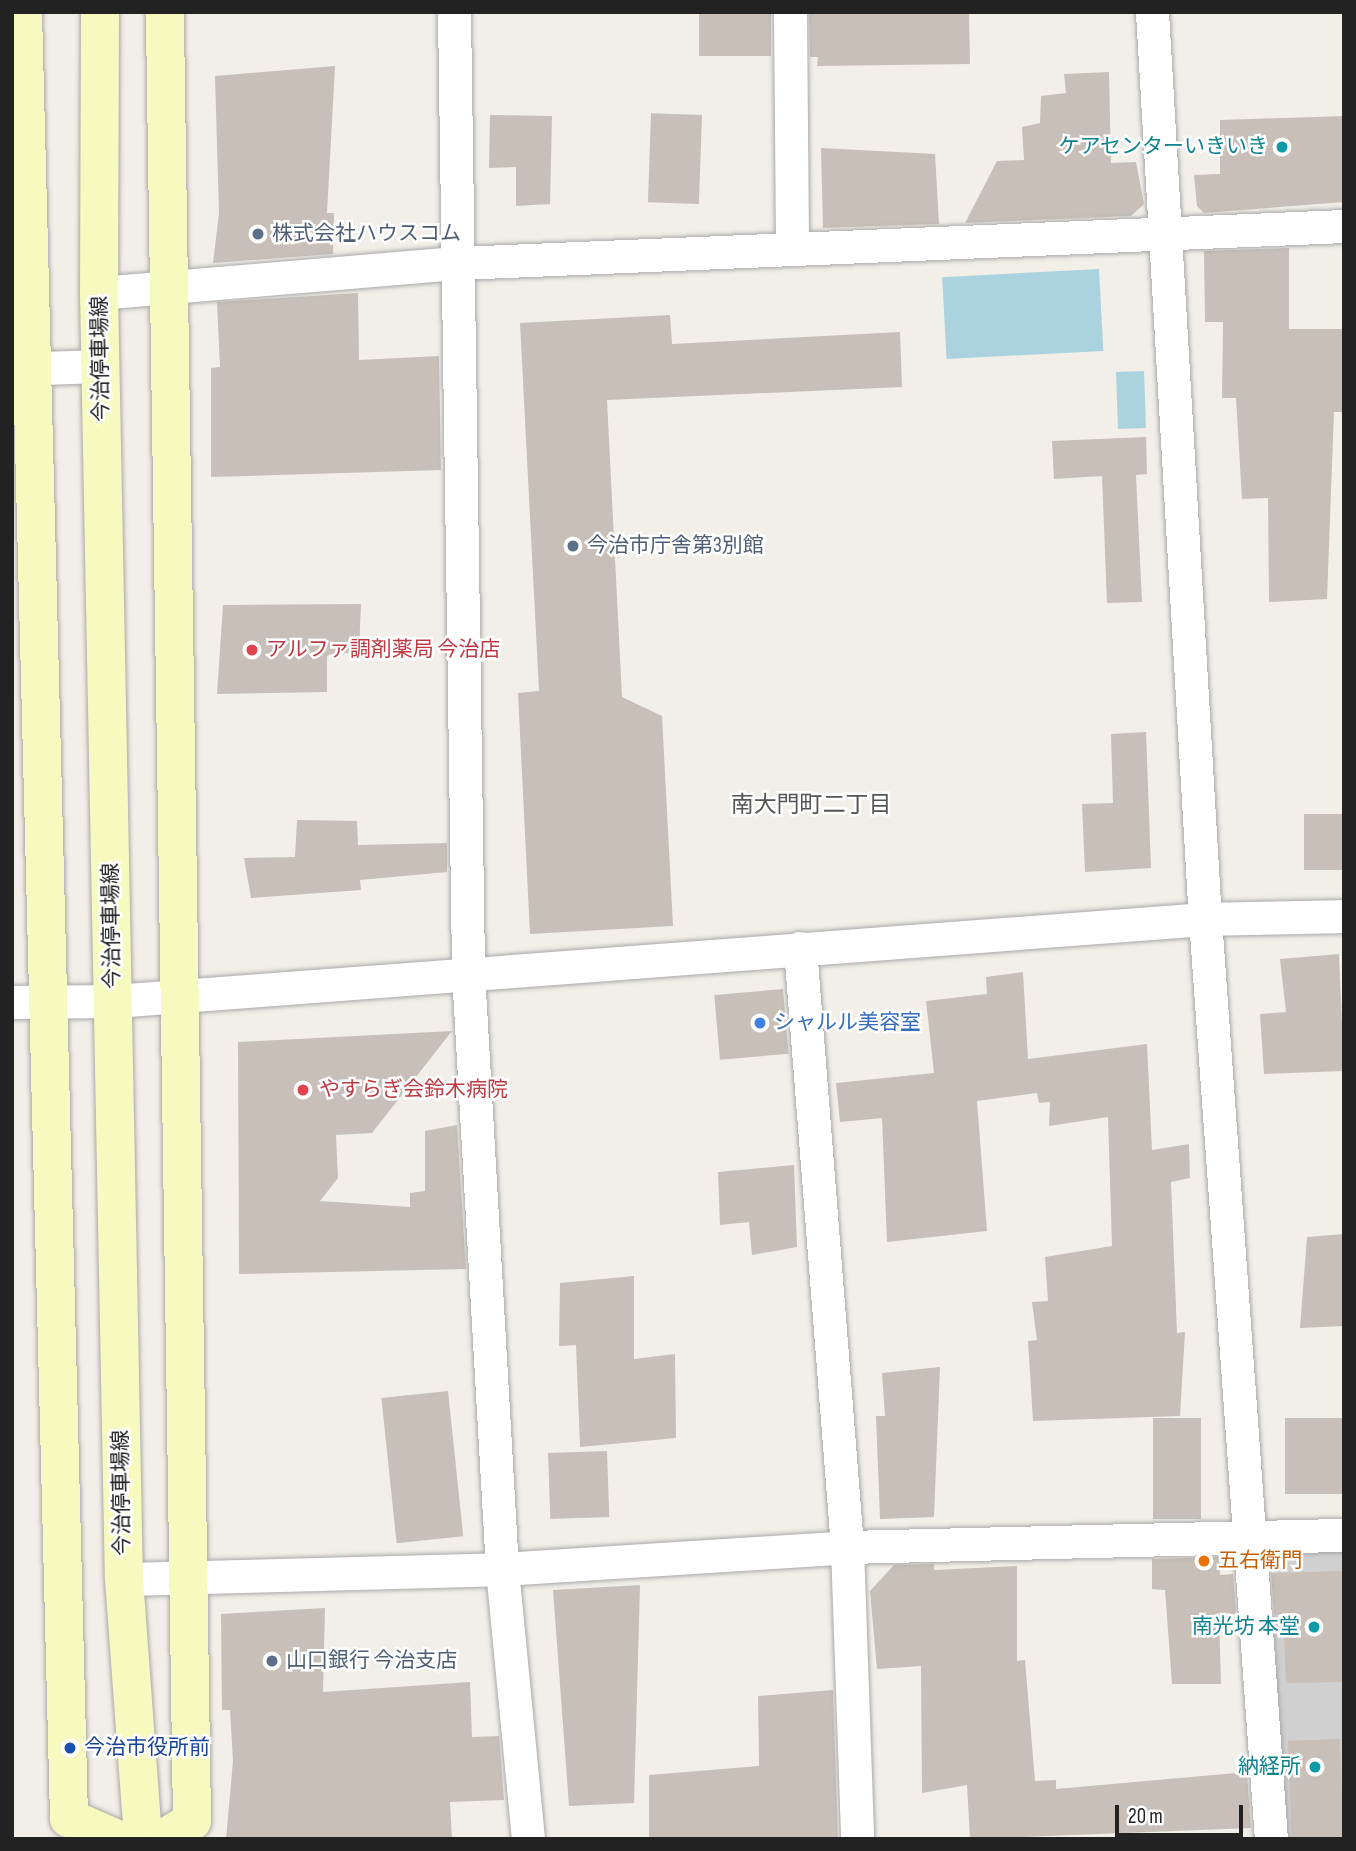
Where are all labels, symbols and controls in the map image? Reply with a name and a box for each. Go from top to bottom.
place label: ケアセンターいきいき [1058,134,1268,160]
marker: ケアセンターいきいき [1274,139,1290,155]
place label: 株式会社ハウスコム [272,221,461,247]
marker: 株式会社ハウスコム [250,226,266,242]
street label: 今治停車場線 [87,296,115,422]
place label: 今治市庁舎第3別館 [587,533,764,559]
marker: 今治市庁舎第3別館 [565,538,581,554]
place label: アルファ調剤薬局 今治店 [266,637,500,663]
marker: アルファ調剤薬局 今治店 [244,642,260,658]
district label: 南大門町二丁目 [731,791,891,819]
street label: 今治停車場線 [98,863,126,989]
place label: シャルル美容室 [774,1010,921,1036]
marker: シャルル美容室 [752,1015,768,1031]
place label: やすらぎ会鈴木病院 [319,1077,508,1103]
marker: やすらぎ会鈴木病院 [293,1080,313,1100]
street label: 今治停車場線 [108,1430,136,1556]
place label: 五右衛門 [1218,1548,1302,1574]
marker: 五右衛門 [1196,1553,1212,1569]
place label: 南光坊 本堂 [1192,1614,1300,1640]
marker: 南光坊 本堂 [1306,1619,1322,1635]
place label: 山口銀行 今治支店 [286,1648,457,1674]
marker: 山口銀行 今治支店 [264,1653,280,1669]
place label: 今治市役所前 [84,1735,210,1761]
marker: 今治市役所前 [62,1740,78,1756]
place label: 納経所 [1238,1754,1301,1780]
marker: 納経所 [1307,1759,1323,1775]
scale bar [1118,1792,1246,1836]
text: 20 m [1128,1804,1163,1829]

